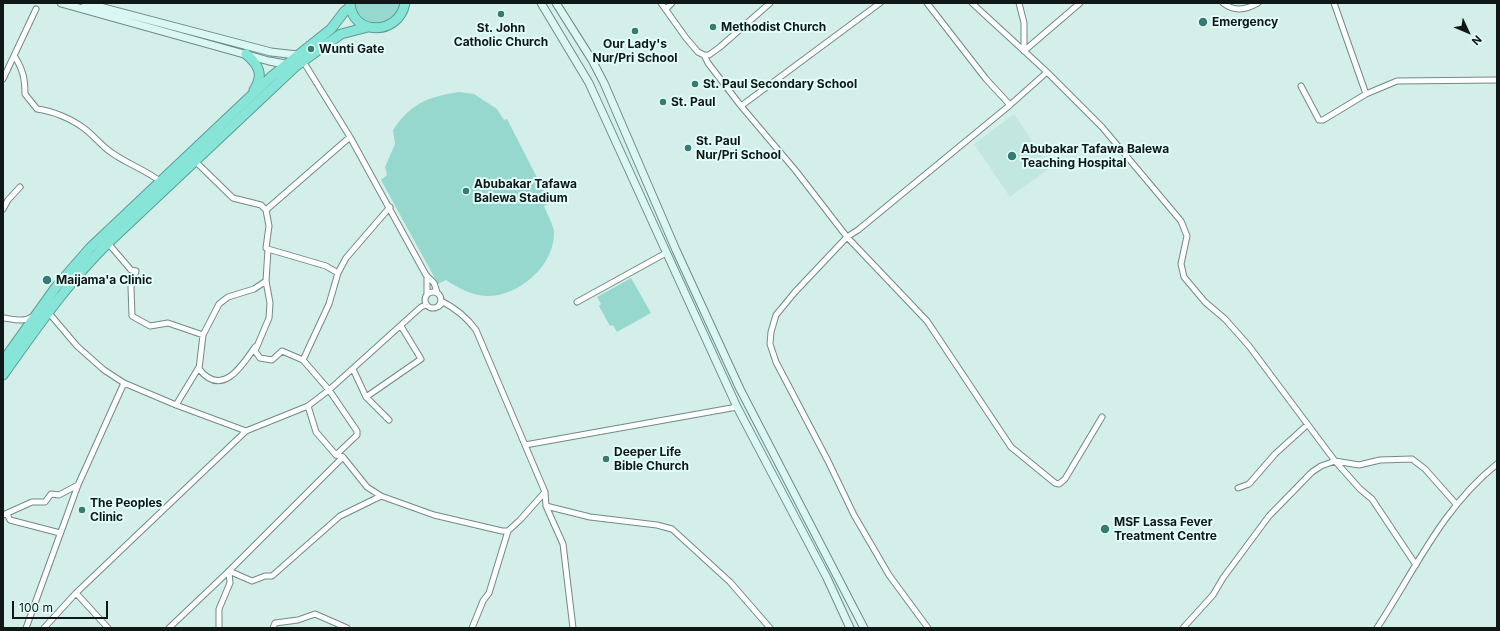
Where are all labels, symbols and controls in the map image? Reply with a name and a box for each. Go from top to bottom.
marker: St. John Catholic Church [496,9,506,19]
north arrow [1448,12,1488,52]
place label: Emergency [1212,15,1278,29]
marker: Emergency [1197,16,1209,28]
place label: Methodist Church [721,20,826,34]
place label: St. John Catholic Church [454,21,548,49]
marker: Methodist Church [708,22,718,32]
marker: Our Lady's Nur/Pri School [630,26,640,36]
text: N [1469,32,1485,48]
place label: Our Lady's Nur/Pri School [593,37,677,65]
place label: Wunti Gate [319,42,384,56]
marker: Wunti Gate [306,44,316,54]
place label: St. Paul Secondary School [703,77,857,91]
marker: St. Paul Secondary School [690,79,700,89]
place label: St. Paul [671,95,715,109]
marker: St. Paul [658,97,668,107]
place label: St. Paul Nur/Pri School [696,134,781,162]
place label: Abubakar Tafawa Balewa Teaching Hospital [1021,142,1169,170]
marker: St. Paul Nur/Pri School [683,143,693,153]
marker: Abubakar Tafawa Balewa Teaching Hospital [1006,150,1018,162]
place label: Abubakar Tafawa Balewa Stadium [474,177,577,205]
marker: Abubakar Tafawa Balewa Stadium [461,186,471,196]
place label: Maijama'a Clinic [56,273,152,287]
marker: Maijama'a Clinic [41,274,53,286]
place label: Deeper Life Bible Church [614,445,689,473]
marker: Deeper Life Bible Church [601,454,611,464]
place label: The Peoples Clinic [90,496,162,524]
marker: The Peoples Clinic [77,505,87,515]
place label: MSF Lassa Fever Treatment Centre [1114,515,1217,543]
marker: MSF Lassa Fever Treatment Centre [1099,523,1111,535]
scale bar [14,593,110,619]
text: 100 m [19,600,53,615]

